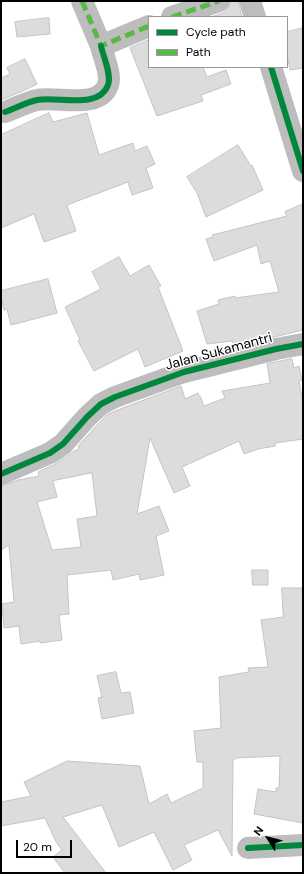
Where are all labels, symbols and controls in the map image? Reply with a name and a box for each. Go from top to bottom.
legend [148,16,288,68]
text: Cycle path [186,24,246,40]
text: Path [186,44,211,60]
street label: Jalan Sukamantri [164,330,274,374]
north arrow [248,818,288,858]
text: N [250,824,266,838]
scale bar [18,832,74,858]
text: 20 m [23,839,52,855]

